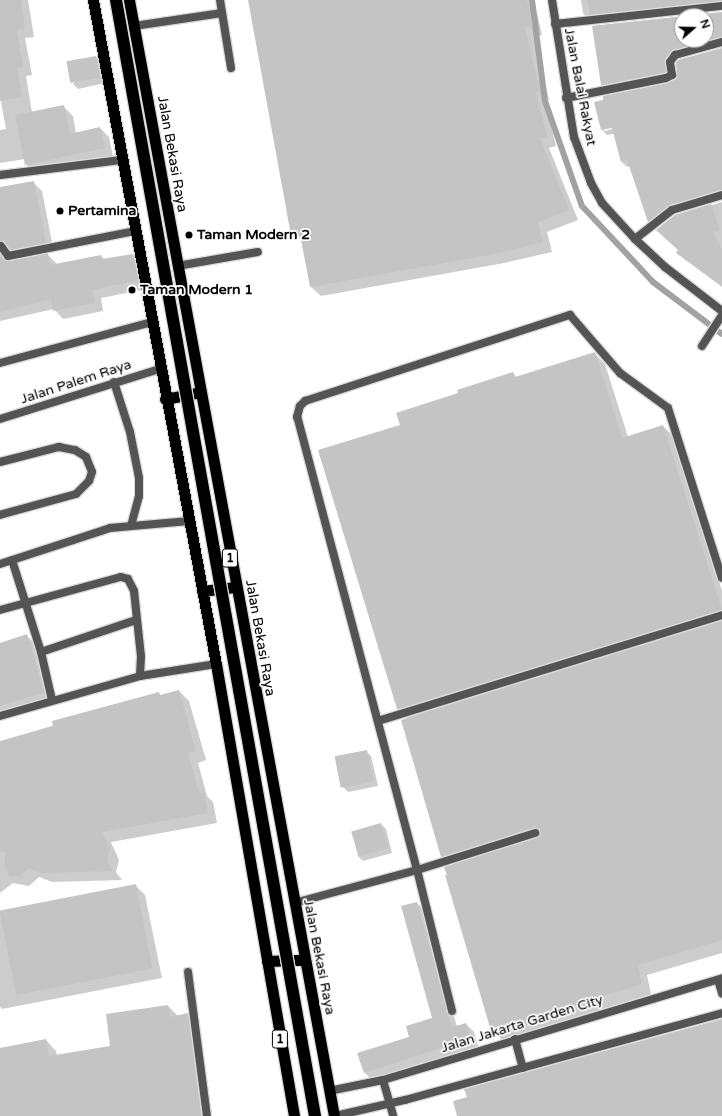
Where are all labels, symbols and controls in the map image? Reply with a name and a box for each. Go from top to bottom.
north arrow [674,8,714,48]
text: N [697,18,712,30]
street label: Jalan Balai Rakyat [560,27,600,147]
street label: Jalan Bekasi Raya [154,95,190,213]
place label: Pertamina [68,203,136,219]
marker: Pertamina [55,206,65,216]
place label: Taman Modern 2 [197,227,310,243]
marker: Taman Modern 2 [184,230,194,240]
place label: Taman Modern 1 [140,282,253,298]
marker: Taman Modern 1 [127,285,137,295]
street label: Jalan Palem Raya [18,356,134,408]
road number: 1 [221,547,239,569]
street label: Jalan Bekasi Raya [242,579,278,697]
street label: Jalan Bekasi Raya [300,898,338,1016]
street label: Jalan Jakarta Garden City [439,991,605,1057]
road number: 1 [271,1028,289,1050]

